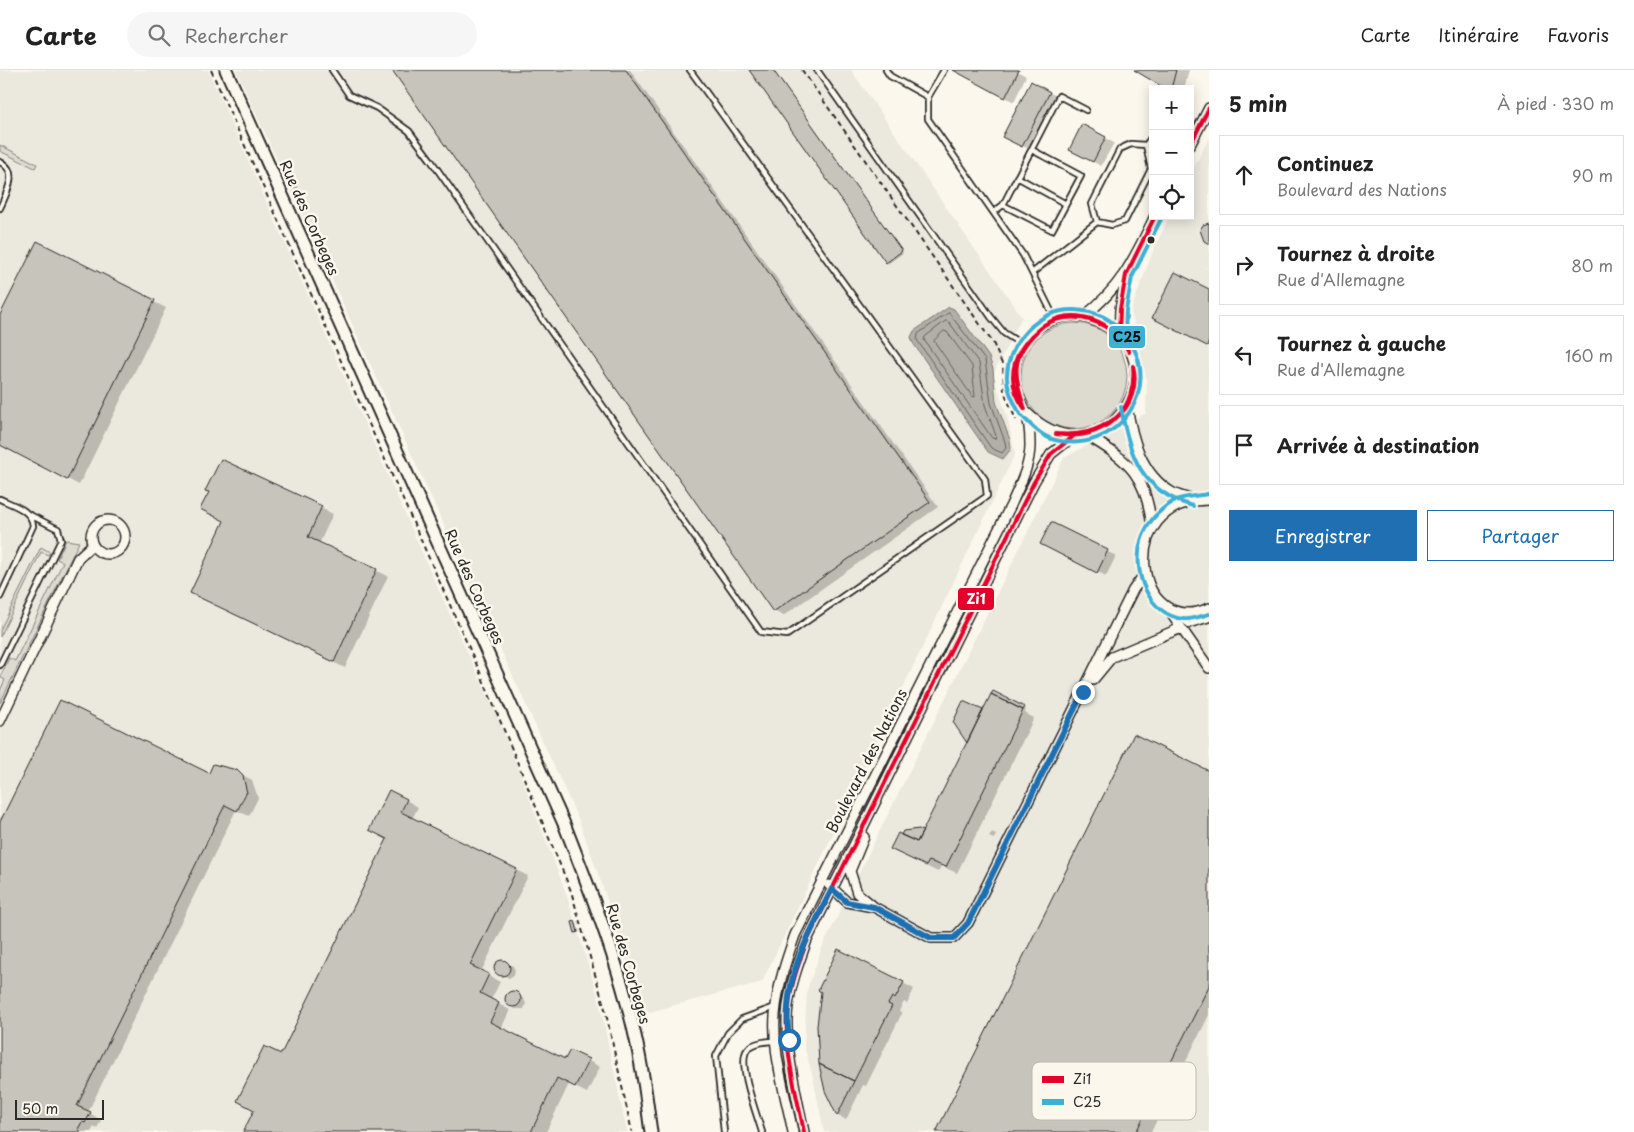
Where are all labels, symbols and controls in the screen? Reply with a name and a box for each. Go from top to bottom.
search box [127,12,477,57]
text: Carte [25,17,97,53]
icon: search [145,21,173,49]
text: Rechercher [185,21,288,49]
text: Carte [1360,21,1410,48]
text: Itinéraire [1438,21,1519,48]
text: Favoris [1547,21,1609,48]
map controls [1149,85,1194,220]
button: + [1149,85,1194,130]
text: 5 min [1229,87,1287,119]
text: À pied · 330 m [1497,91,1614,115]
button: − [1149,130,1194,175]
text: Continuez [1277,149,1374,177]
street label: Rue des Corbeges [275,156,346,279]
icon: ahead [1230,161,1258,189]
text: 90 m [1572,163,1613,187]
button: locate [1149,175,1194,220]
text: Boulevard des Nations [1277,177,1447,201]
unlabelled marker [1146,235,1156,245]
text: Tournez à droite [1277,239,1435,267]
icon: right [1230,251,1258,279]
text: 80 m [1571,253,1613,277]
text: Rue d'Allemagne [1277,267,1405,291]
line badge: C25 [1108,325,1146,349]
text: C25 [1113,326,1141,347]
text: Tournez à gauche [1277,329,1446,357]
icon: left [1230,341,1258,369]
text: 160 m [1565,343,1613,367]
text: Rue d'Allemagne [1277,357,1405,381]
icon: arrive [1230,431,1258,459]
text: Arrivée à destination [1277,431,1480,459]
button: Enregistrer [1229,510,1417,561]
button: Partager [1427,510,1614,561]
street label: Rue des Corbeges [440,525,511,648]
line badge: Zi1 [957,587,995,611]
text: Zi1 [966,588,986,609]
route end [1072,681,1095,704]
street label: Boulevard des Nations [819,684,912,836]
street label: Rue des Corbeges [601,901,658,1027]
route start [778,1029,801,1052]
legend [1032,1062,1196,1120]
text: Zi1 [1073,1068,1091,1089]
text: C25 [1073,1091,1101,1112]
scale bar [15,1097,104,1120]
text: 50 m [22,1098,58,1119]

